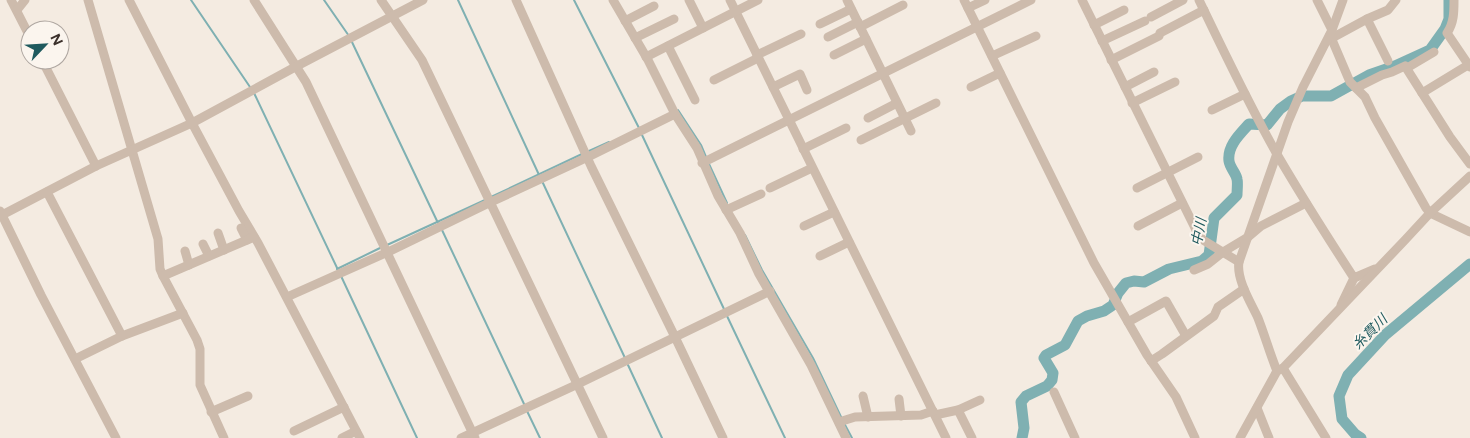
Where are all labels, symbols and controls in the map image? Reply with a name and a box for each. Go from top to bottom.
north arrow [20,20,70,70]
text: N [46,31,66,48]
water label: 中川 [1188,215,1210,247]
water label: 糸貫川 [1349,310,1392,353]

